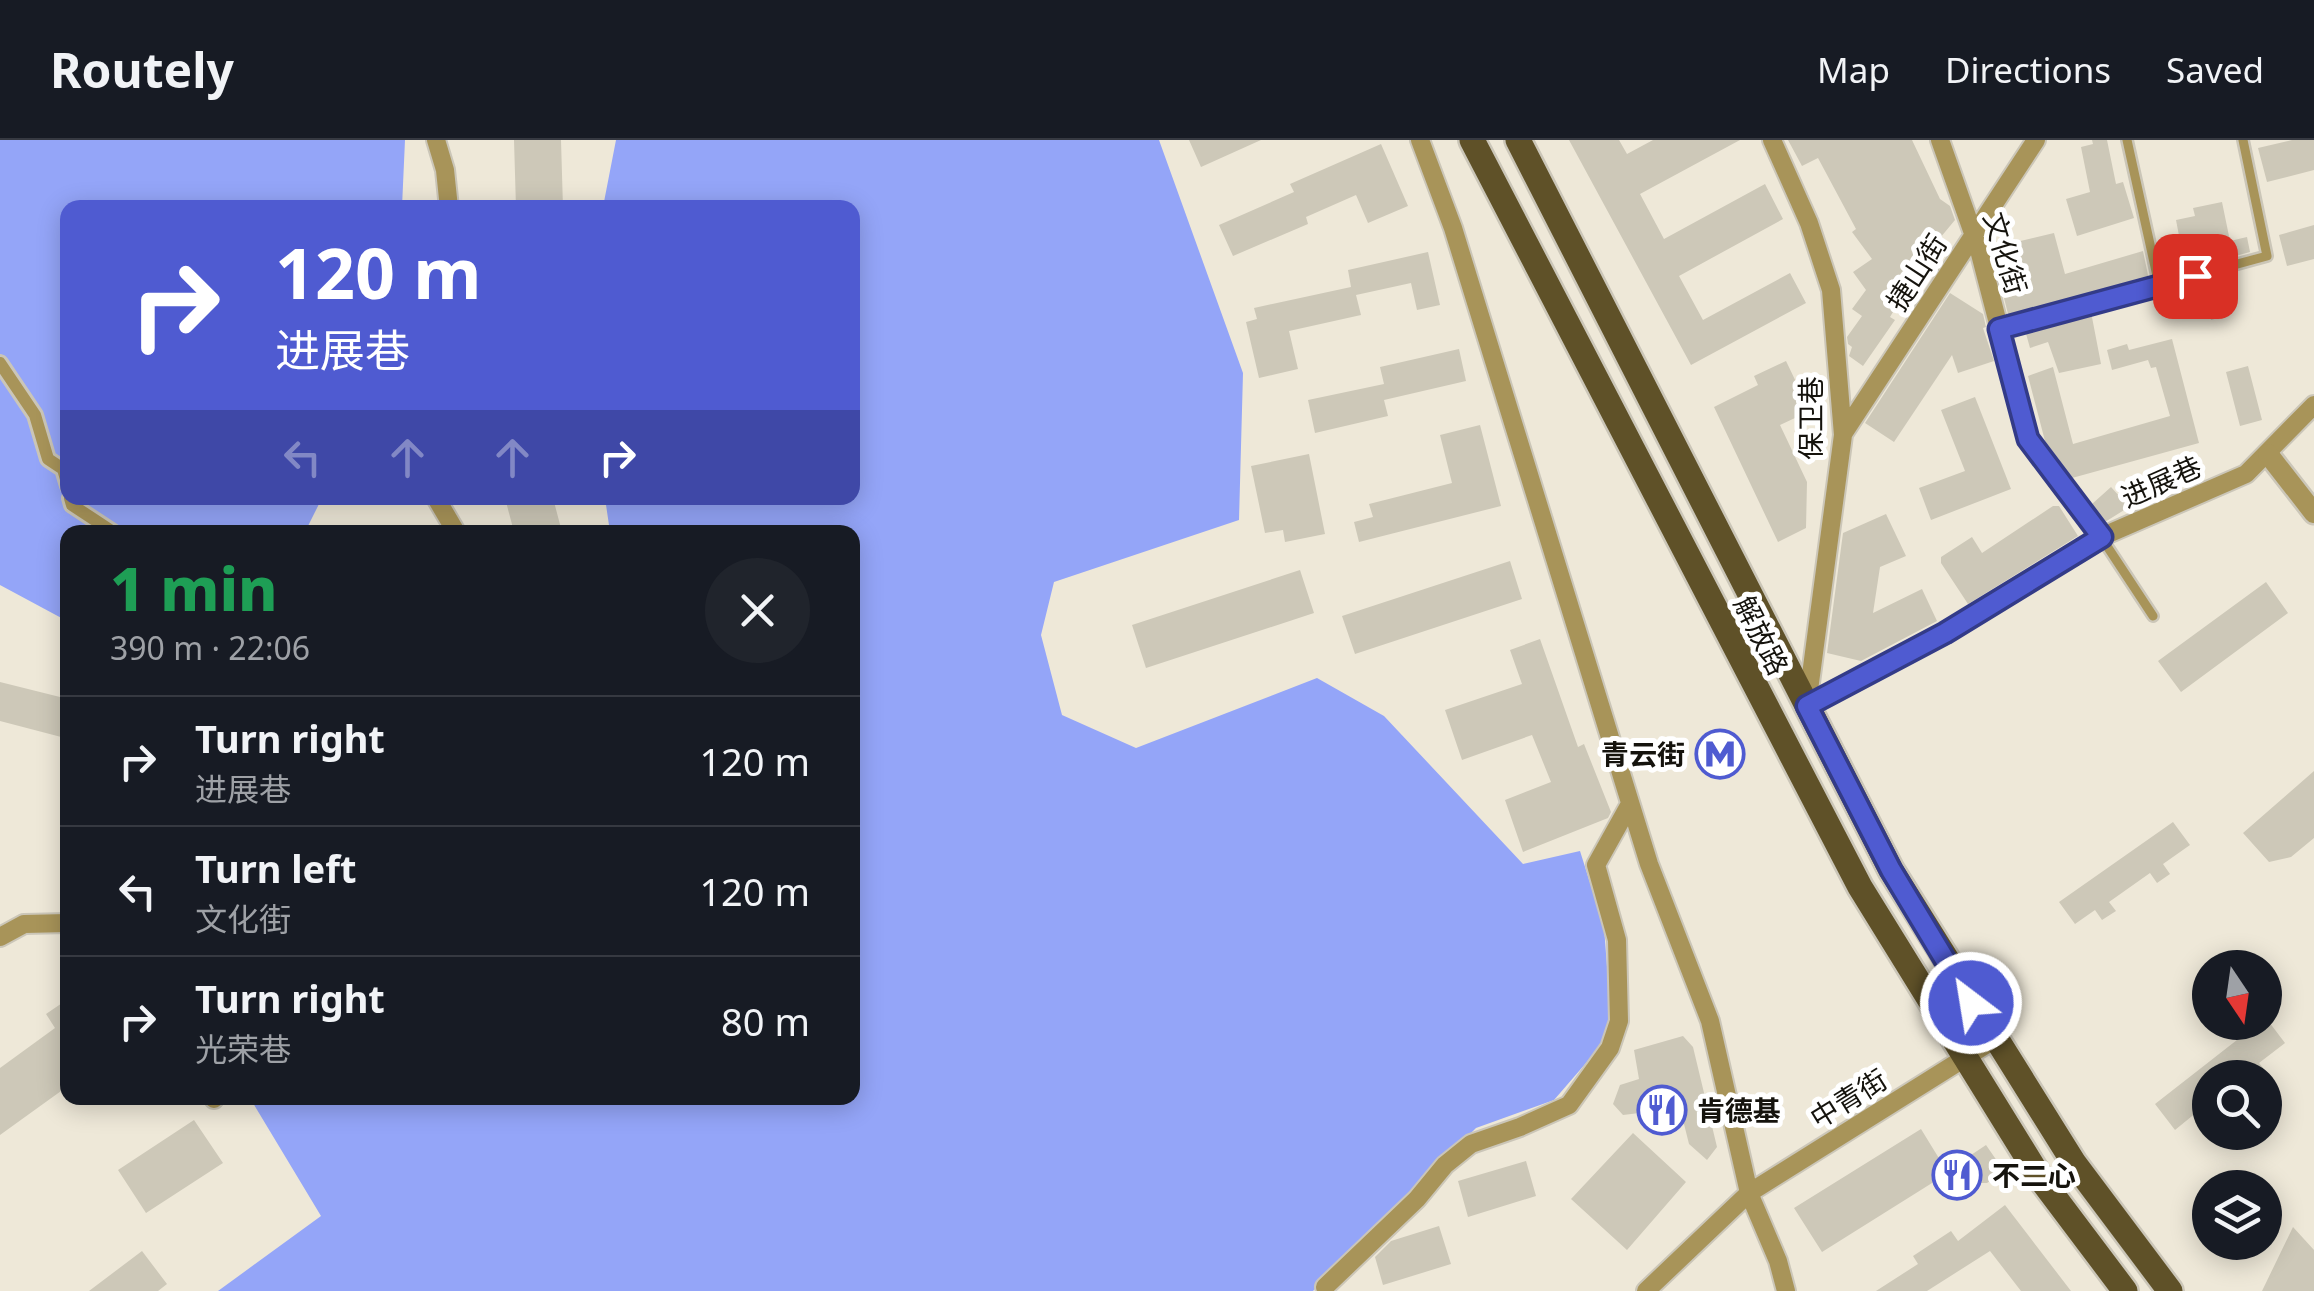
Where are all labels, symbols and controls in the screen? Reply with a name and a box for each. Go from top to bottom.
text: Routely [50,37,234,102]
text: Map [1817,46,1890,93]
text: Directions [1945,46,2111,93]
text: Saved [2166,46,2264,93]
street label: 文化街 [1976,207,2036,299]
text: 120 m [275,224,482,320]
street label: 捷山街 [1877,226,1955,318]
pin [2153,234,2238,319]
icon: right [110,240,240,370]
icon: arrive [2168,249,2223,304]
text: 进展巷 [275,319,410,380]
street label: 保卫巷 [1791,376,1829,460]
icon: left [275,430,330,485]
icon: ahead [380,430,435,485]
icon: ahead [485,430,540,485]
icon: right [590,430,645,485]
street label: 进展巷 [2115,447,2207,515]
text: 1 min [110,547,278,629]
button: close [705,558,810,663]
street label: 解放路 [1726,589,1798,681]
text: 390 m · 22:06 [110,626,310,669]
text: Turn right [195,712,385,764]
metro station icon: 青云街 [1694,728,1746,780]
icon: right [110,734,165,789]
text: 120 m [699,735,810,787]
place label: 青云街 [1601,735,1685,773]
text: 进展巷 [195,767,291,810]
text: Turn left [195,842,357,894]
icon: left [110,864,165,919]
text: 120 m [699,865,810,917]
text: 文化街 [195,897,291,940]
north arrow [2192,950,2282,1040]
map controls [2192,950,2282,1260]
position arrow [1919,951,2023,1055]
text: Turn right [195,972,385,1024]
icon: right [110,994,165,1049]
text: 80 m [721,995,810,1047]
text: 光荣巷 [195,1027,291,1070]
street label: 中青街 [1802,1060,1894,1136]
button: search [2192,1060,2282,1150]
restaurant icon: 肯德基 [1636,1084,1688,1136]
place label: 肯德基 [1697,1091,1781,1129]
restaurant icon: 不二心 [1931,1149,1983,1201]
place label: 不二心 [1992,1156,2076,1194]
button: layers [2192,1170,2282,1260]

